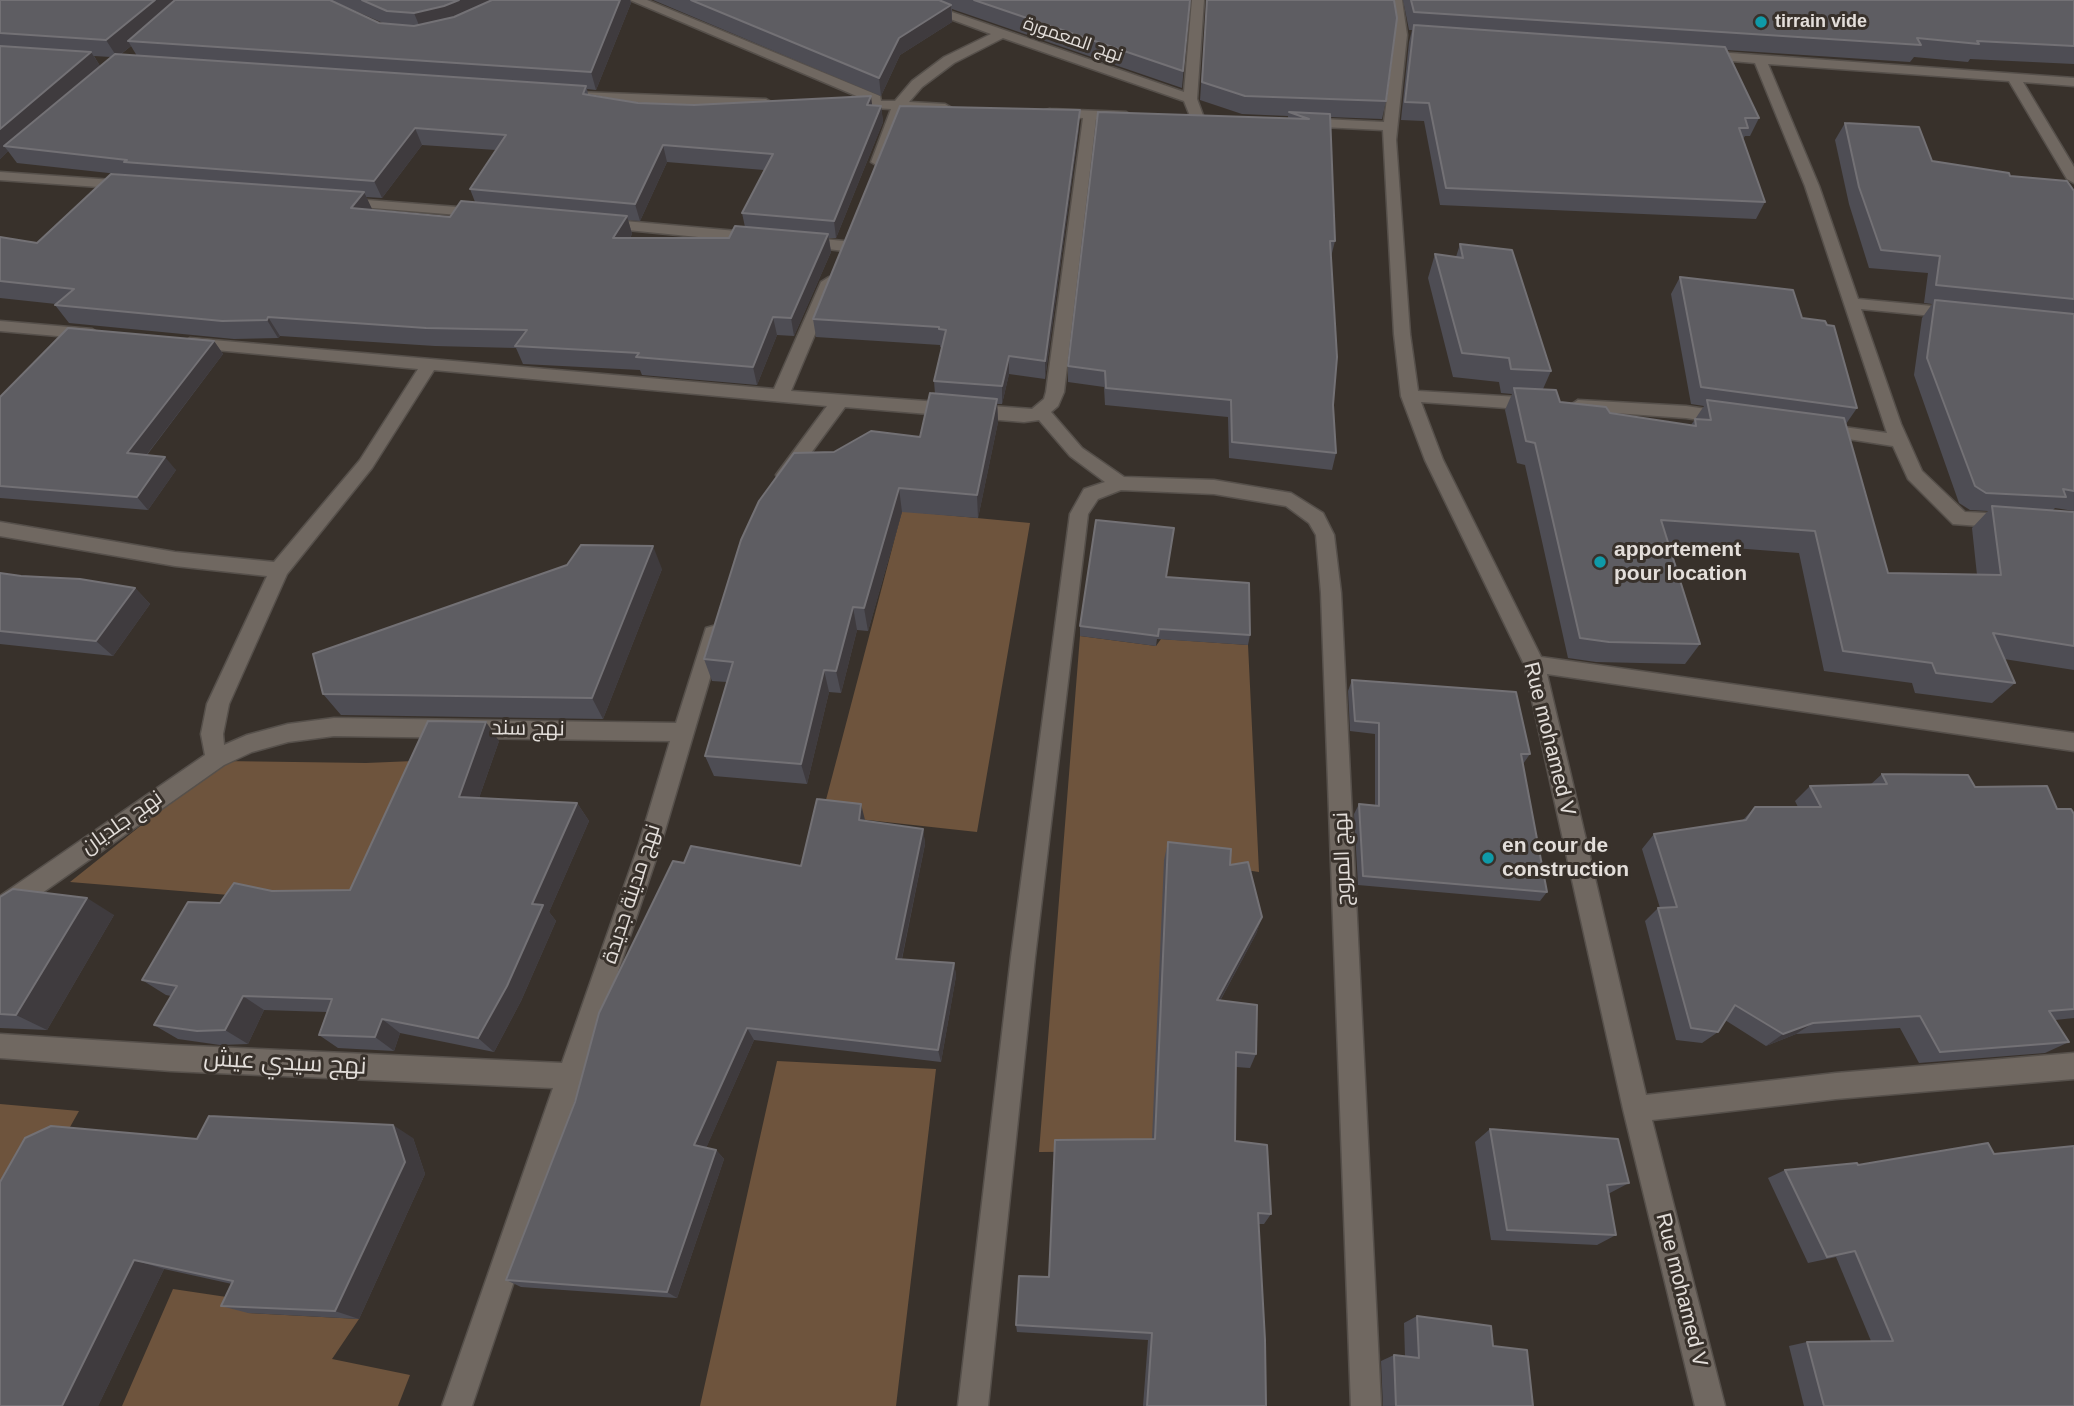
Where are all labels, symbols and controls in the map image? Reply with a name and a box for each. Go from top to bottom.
place label: tirrain vide [1775,11,1867,33]
street label: نهج المعمورة [1020,13,1126,67]
marker: tirrain vide [1753,14,1769,30]
place label: apportement pour location [1614,537,1747,587]
marker: apportement pour location [1592,554,1608,570]
street label: Rue mohamed V [1518,660,1580,818]
street label: نهج سند [491,716,565,742]
street label: نهج جلديان [76,786,168,860]
street label: نهج المروج [1329,812,1357,906]
street label: نهج مدينة جديدة [598,821,666,967]
place label: en cour de construction [1502,833,1629,883]
marker: en cour de construction [1480,850,1496,866]
street label: نهج سيدي عيش [203,1044,367,1082]
street label: Rue mohamed V [1650,1211,1712,1369]

